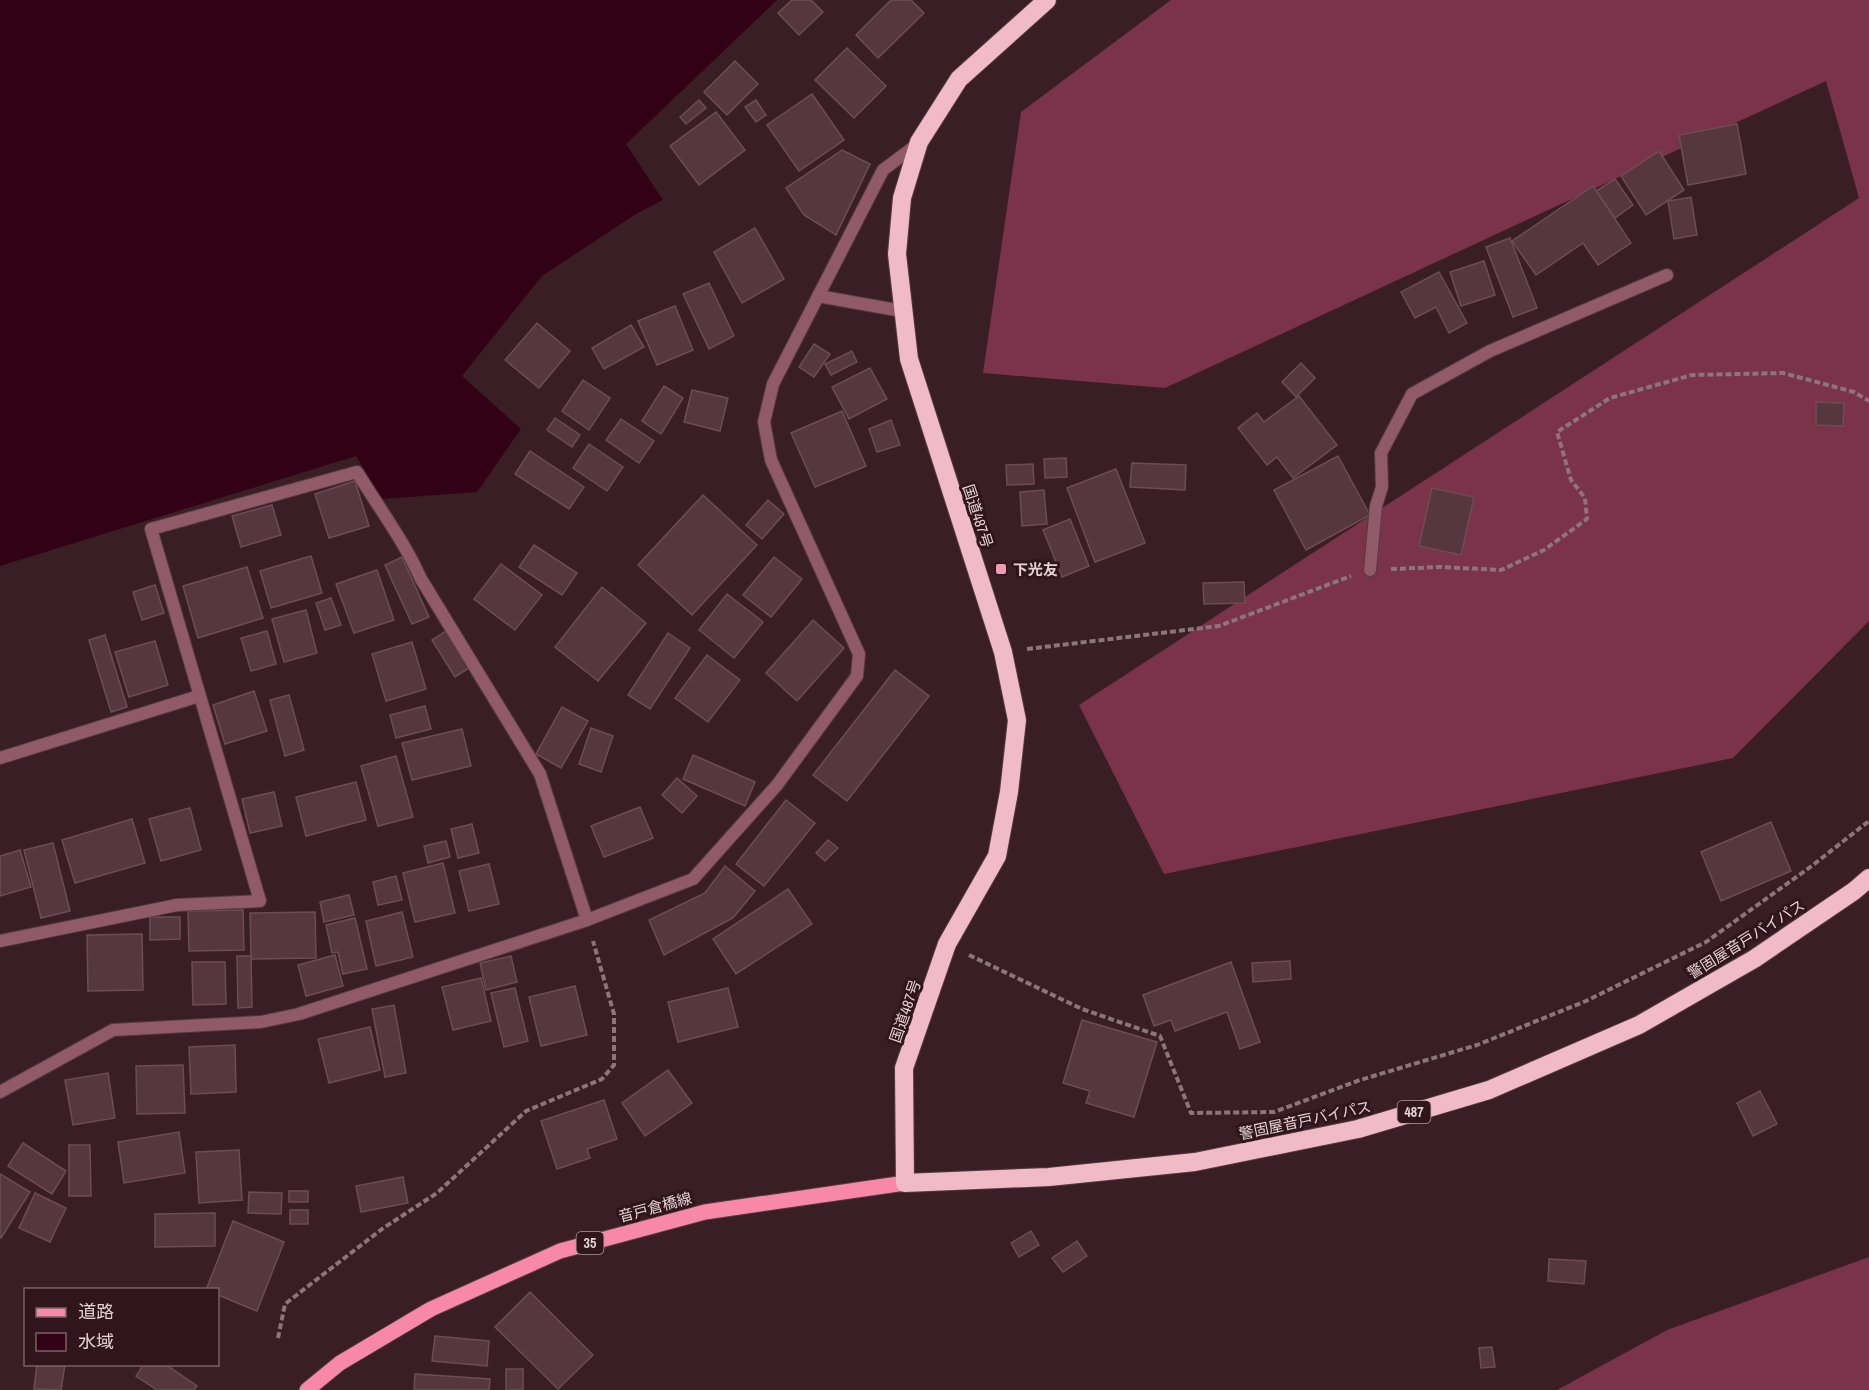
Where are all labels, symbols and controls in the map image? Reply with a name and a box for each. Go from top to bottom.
street label: 国道487号 [958,482,998,550]
place label: 下光友 [1013,559,1058,580]
marker: 下光友 [994,562,1008,576]
street label: 警固屋音戸バイパス [1683,894,1809,984]
street label: 国道487号 [884,977,926,1045]
street label: 警固屋音戸バイパス [1237,1096,1373,1144]
road number: 487 [1398,1101,1430,1123]
street label: 音戸倉橋線 [616,1187,694,1227]
road number: 35 [576,1232,604,1254]
legend [24,1288,219,1366]
text: 道路 [78,1299,114,1324]
text: 水域 [78,1329,114,1354]

